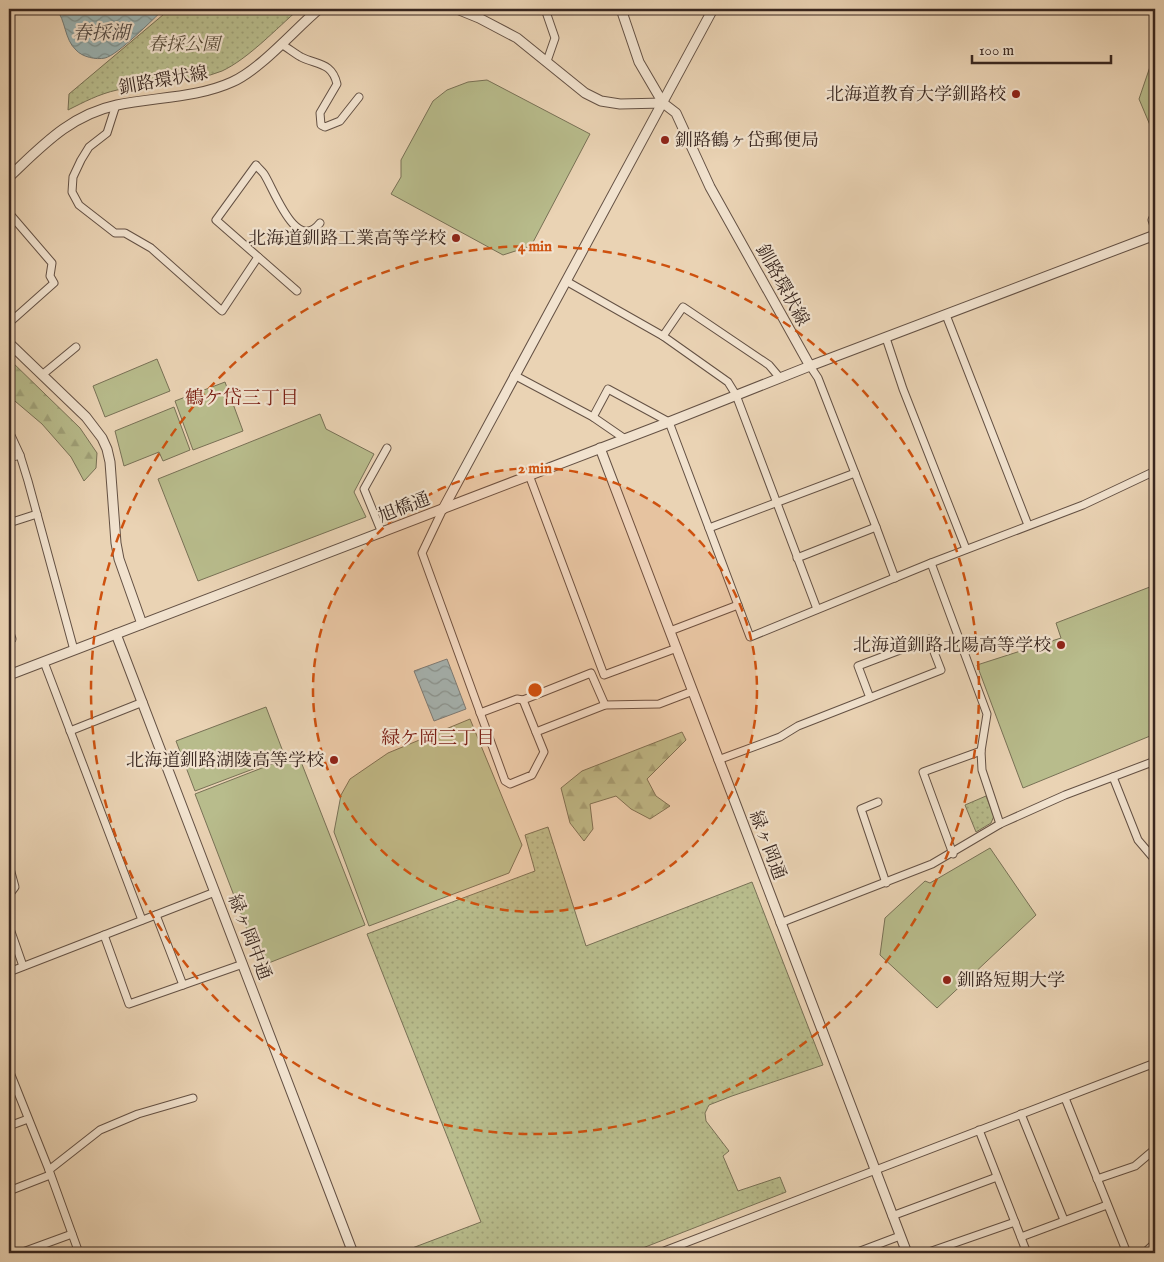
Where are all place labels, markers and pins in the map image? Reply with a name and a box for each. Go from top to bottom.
place label: 北海道教育大学釧路校 [826,84,1006,107]
marker: 北海道教育大学釧路校 [1010,88,1022,100]
place label: 釧路鶴ヶ岱郵便局 [675,130,819,153]
marker: 釧路鶴ヶ岱郵便局 [659,134,671,146]
place label: 北海道釧路工業高等学校 [248,228,446,251]
marker: 北海道釧路工業高等学校 [450,232,462,244]
place label: 北海道釧路北陽高等学校 [853,635,1051,658]
marker: 北海道釧路北陽高等学校 [1055,639,1067,651]
centre of rings [526,681,544,699]
place label: 北海道釧路湖陵高等学校 [126,750,324,773]
marker: 北海道釧路湖陵高等学校 [328,754,340,766]
place label: 釧路短期大学 [957,970,1065,993]
marker: 釧路短期大学 [941,974,953,986]

